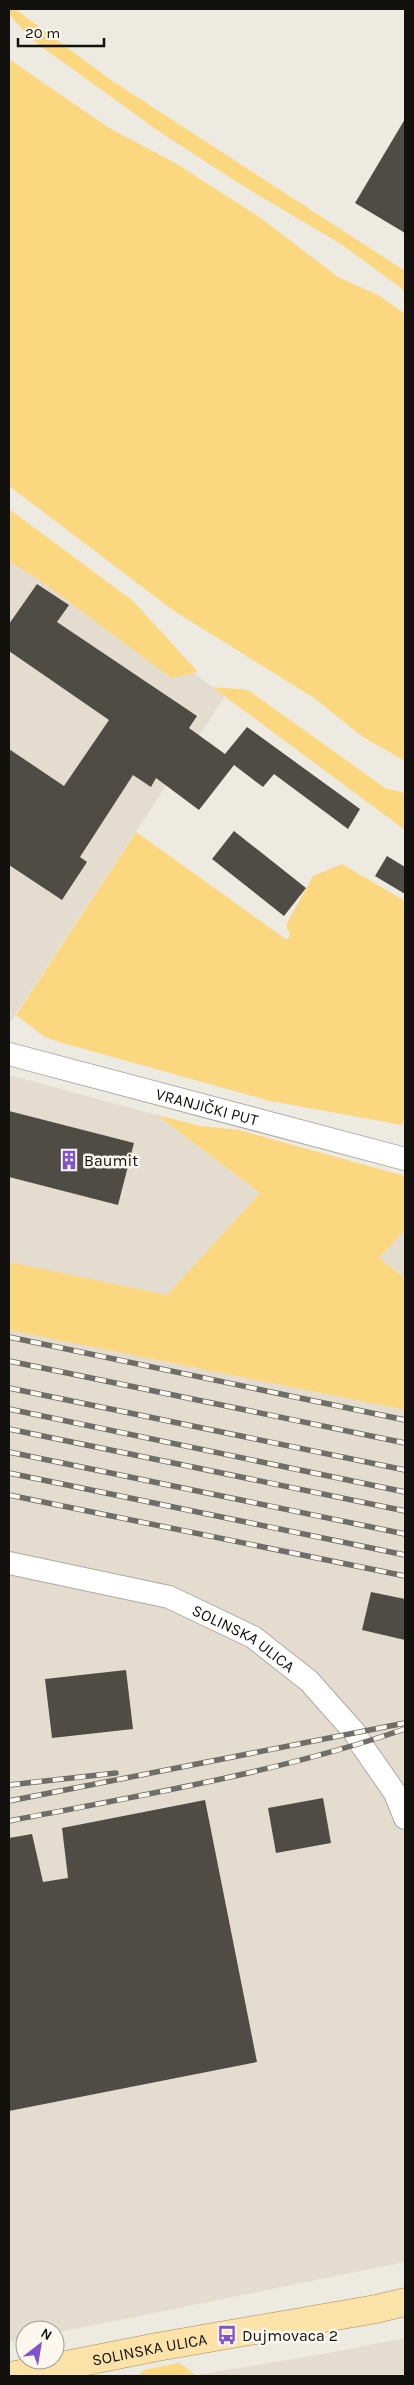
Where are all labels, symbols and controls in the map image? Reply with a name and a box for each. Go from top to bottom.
scale bar [18,15,104,47]
text: 20 m [25,24,60,42]
street label: VRANJIČKI PUT [154,1084,260,1129]
building icon: Baumit [58,1149,80,1171]
place label: Baumit [84,1151,138,1170]
street label: SOLINSKA ULICA [189,1600,299,1676]
north arrow [15,2320,65,2370]
text: N [38,2324,55,2344]
bus stop icon: Dujmovaca 2 [216,2324,238,2346]
place label: Dujmovaca 2 [242,2326,338,2345]
street label: SOLINSKA ULICA [90,2329,208,2369]

